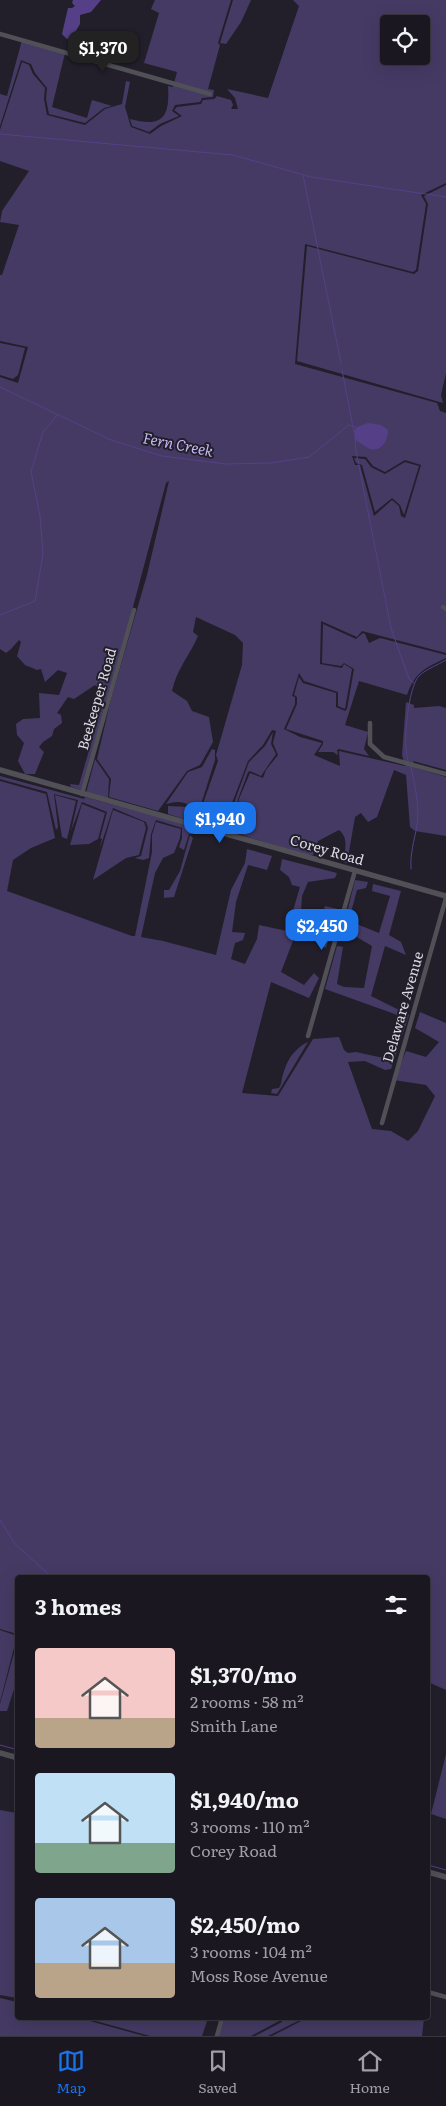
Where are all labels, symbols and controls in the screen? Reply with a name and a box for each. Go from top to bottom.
map controls [380,15,430,65]
button: locate [380,15,430,65]
pin: $1,370 [62,30,144,73]
text: $1,370 [79,35,127,59]
water label: Fern Creek [141,425,216,462]
street label: Beekeeper Road [72,645,120,752]
pin: $1,940 [179,802,261,844]
text: $1,940 [195,806,245,830]
street label: Corey Road [288,829,367,869]
pin: $2,450 [281,908,363,951]
text: $2,450 [296,913,348,937]
street label: Delaware Avenue [377,949,427,1065]
text: 3 homes [35,1590,121,1621]
icon: filters [382,1591,410,1619]
text: $1,370/mo [190,1658,297,1689]
icon: home [75,1668,135,1728]
text: 2 rooms · 58 m² [190,1689,304,1713]
text: Smith Lane [190,1713,278,1737]
text: $1,940/mo [190,1783,299,1814]
icon: home [75,1793,135,1853]
text: 3 rooms · 110 m² [190,1814,310,1838]
text: Corey Road [190,1838,277,1862]
text: $2,450/mo [190,1908,300,1939]
icon: home [75,1918,135,1978]
text: 3 rooms · 104 m² [190,1939,312,1963]
text: Moss Rose Avenue [190,1963,328,1987]
tab: Map [56,2047,86,2097]
tab: Saved [198,2047,237,2097]
tab: Home [349,2047,390,2097]

